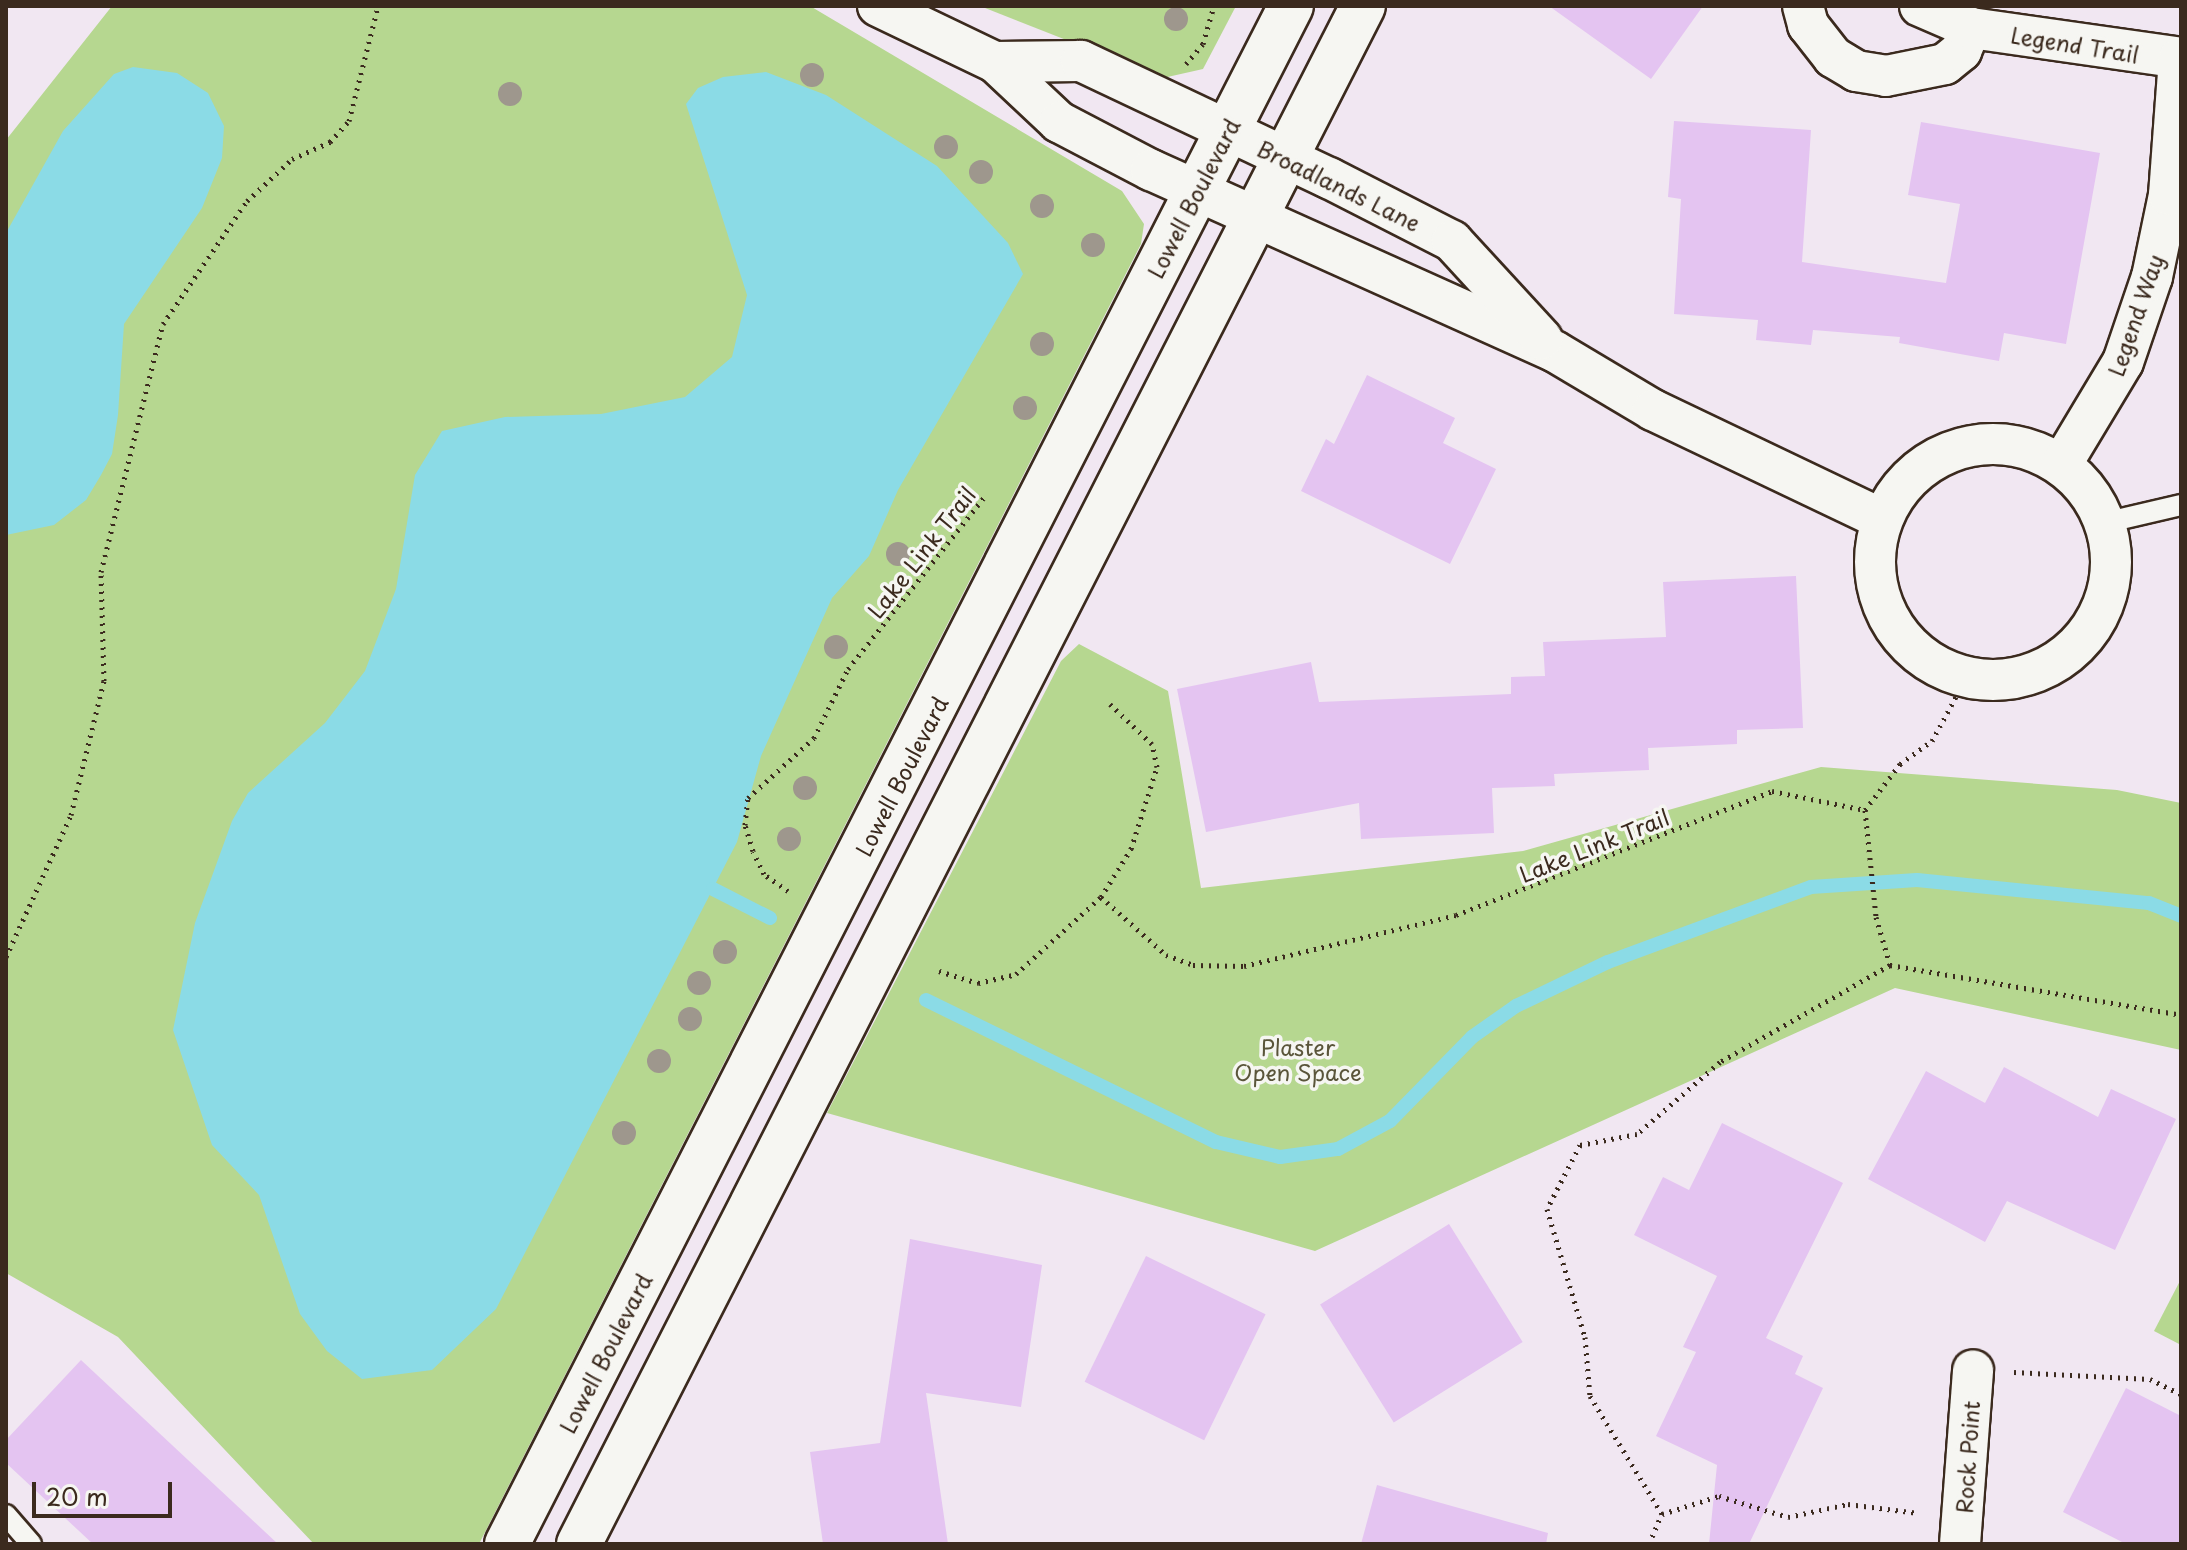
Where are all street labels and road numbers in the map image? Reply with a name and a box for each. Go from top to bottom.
street label: Legend Trail [2009,21,2141,67]
street label: Lowell Boulevard [1141,113,1245,283]
street label: Broadlands Lane [1253,134,1425,236]
street label: Legend Way [2102,251,2168,379]
street label: Lake Link Trail [861,481,981,623]
street label: Lowell Boulevard [849,691,953,861]
street label: Lake Link Trail [1515,803,1673,887]
street label: Lowell Boulevard [553,1268,657,1438]
street label: Rock Point [1950,1400,1984,1514]

